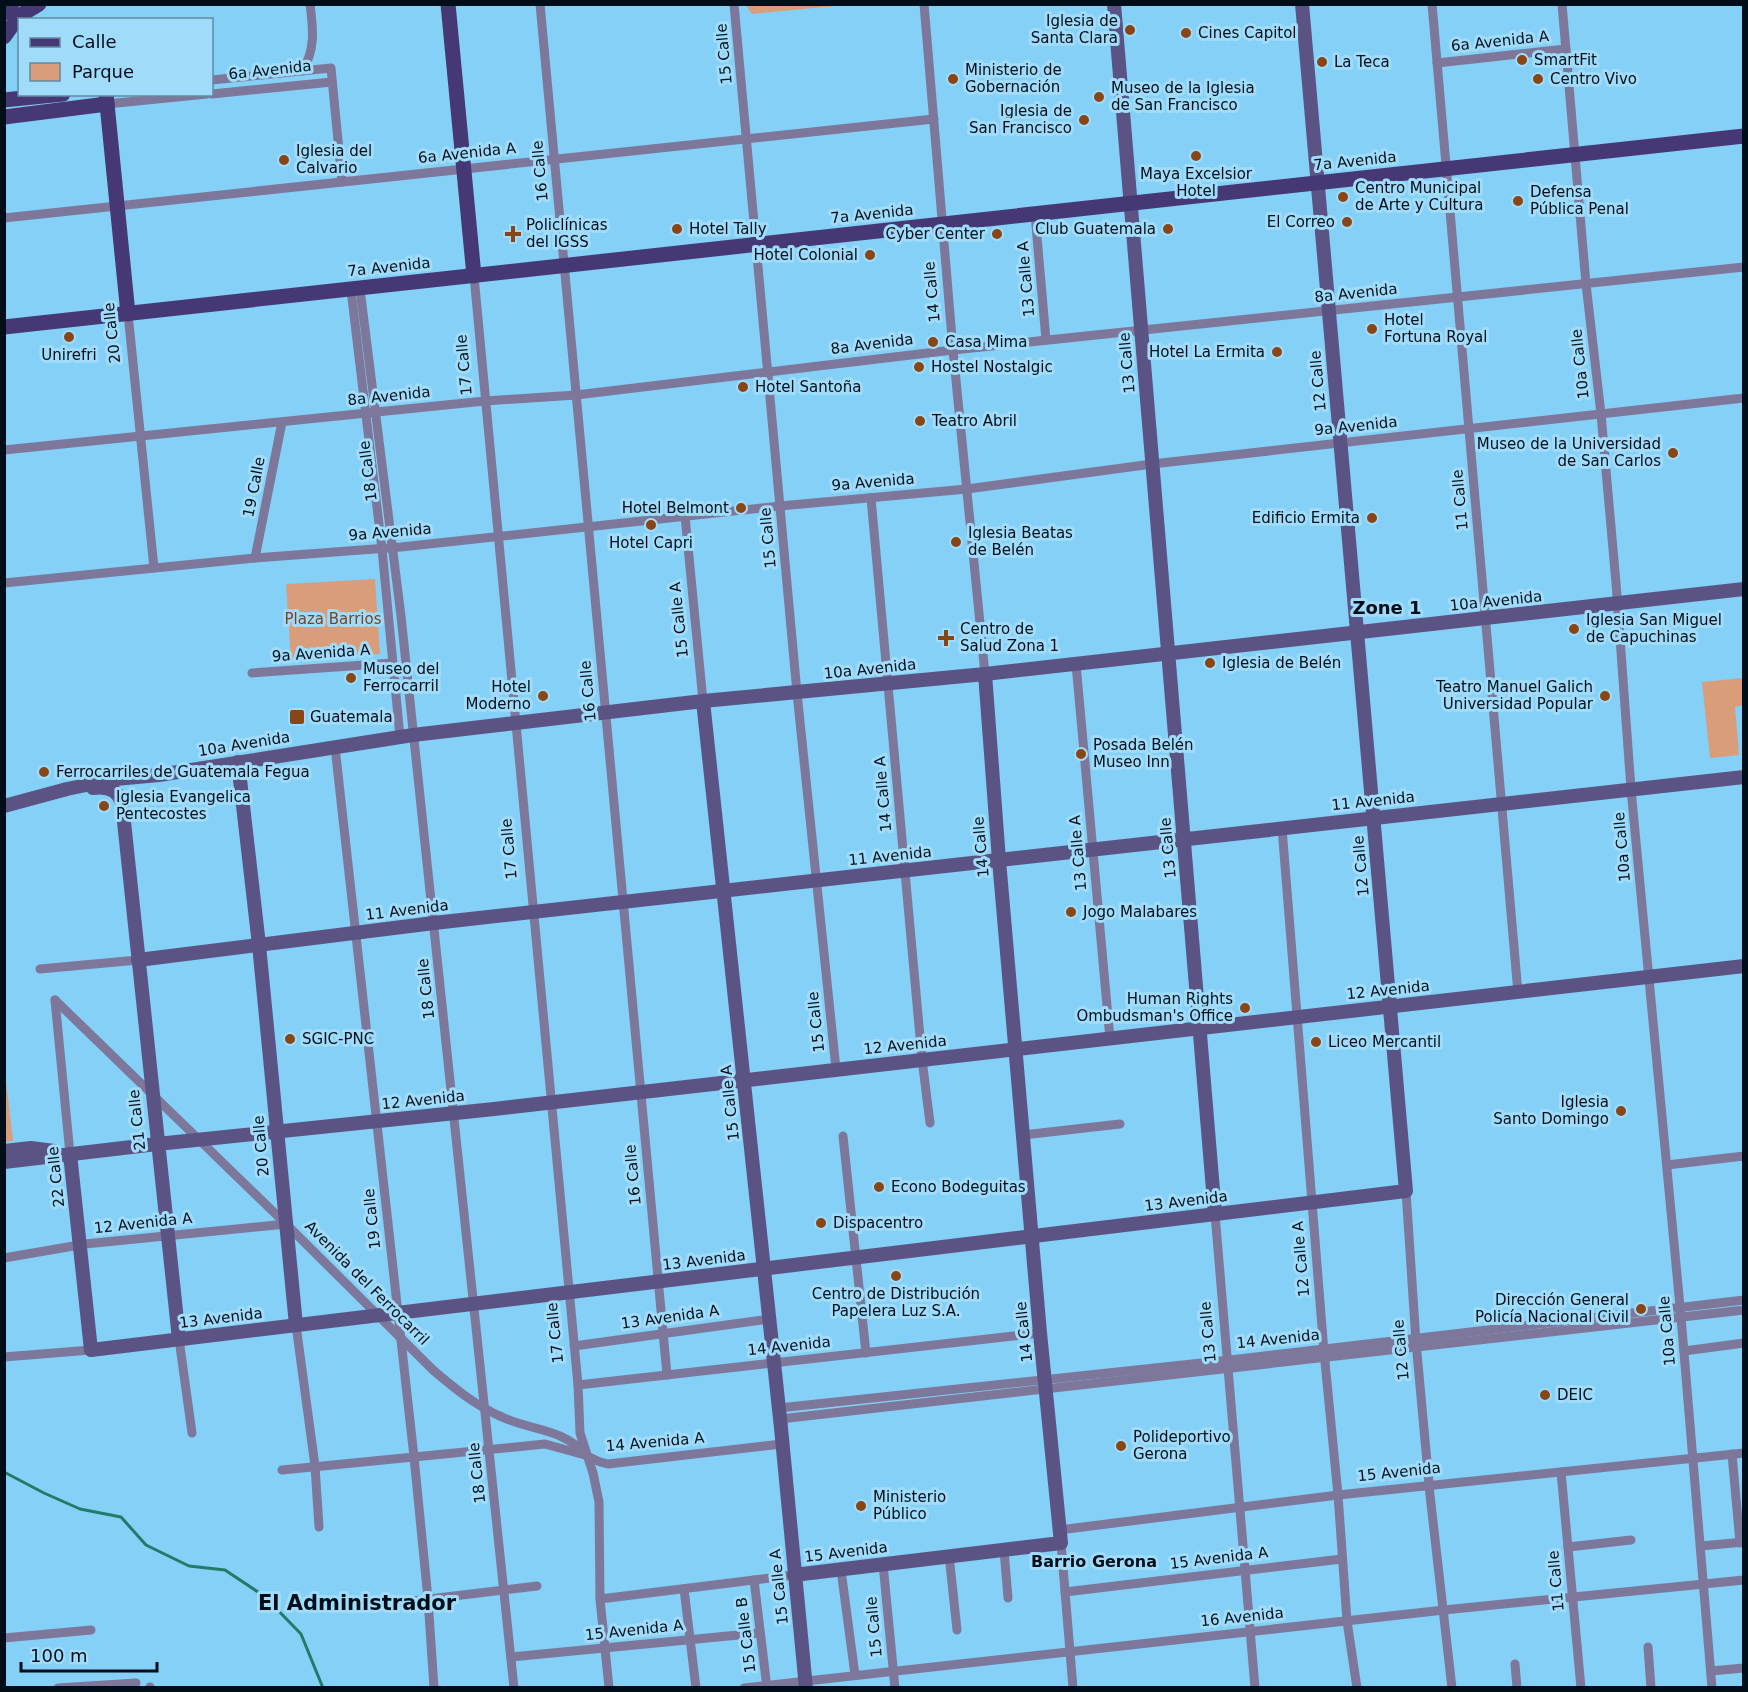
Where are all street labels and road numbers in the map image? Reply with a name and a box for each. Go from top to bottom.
street label: 15 Calle [712,23,736,85]
street label: 6a Avenida A [1450,27,1551,55]
street label: 6a Avenida [228,57,312,83]
street label: 6a Avenida A [417,139,518,167]
street label: 16 Calle [528,140,552,202]
street label: 7a Avenida [1313,148,1397,174]
street label: 7a Avenida [830,201,914,227]
street label: 13 Calle A [1014,240,1038,318]
street label: 7a Avenida [347,254,431,280]
street label: 14 Calle [920,261,944,323]
street label: 8a Avenida [1314,280,1398,306]
street label: 20 Calle [100,302,124,364]
street label: 10a Calle [1567,328,1593,400]
street label: 8a Avenida [830,330,914,358]
street label: 13 Calle [1115,332,1139,394]
street label: 17 Calle [452,334,476,396]
street label: 12 Calle [1306,350,1330,412]
street label: 8a Avenida [347,383,431,409]
street label: 9a Avenida [1314,413,1398,439]
street label: 18 Calle [355,440,381,502]
street label: 19 Calle [239,455,269,519]
street label: 9a Avenida [831,469,915,495]
street label: 11 Calle [1448,469,1472,531]
street label: 15 Calle [756,507,780,569]
street label: 9a Avenida [348,519,432,545]
street label: 15 Calle A [666,580,692,659]
street label: 10a Avenida [1449,587,1543,615]
street label: 9a Avenida A [271,641,371,665]
street label: 10a Avenida [823,655,917,683]
street label: 16 Calle [576,660,600,722]
street label: 10a Avenida [197,728,291,760]
street label: 14 Calle A [871,755,895,833]
street label: 11 Avenida [1330,788,1416,814]
street label: 10a Calle [1610,811,1634,883]
street label: 13 Calle A [1066,814,1090,892]
street label: 14 Calle [969,816,993,878]
street label: 13 Calle [1156,817,1180,879]
street label: 17 Calle [497,818,521,880]
street label: 12 Calle [1349,835,1373,897]
street label: 11 Avenida [847,843,933,869]
street label: 11 Avenida [364,896,450,924]
street label: 18 Calle [414,958,438,1020]
street label: 12 Avenida [1345,977,1431,1003]
street label: 15 Calle [804,991,828,1053]
street label: 12 Avenida [862,1032,948,1058]
street label: 15 Calle A [717,1063,743,1142]
street label: 12 Avenida [380,1087,466,1113]
street label: 21 Calle [125,1089,149,1151]
street label: 20 Calle [249,1115,273,1177]
street label: 16 Calle [621,1144,645,1206]
street label: 22 Calle [44,1146,68,1208]
street label: 13 Avenida [1143,1187,1229,1215]
street label: 19 Calle [360,1188,384,1250]
street label: 12 Avenida A [93,1209,194,1237]
street label: Avenida del Ferrocarril [301,1217,433,1349]
street label: 12 Calle A [1289,1220,1313,1298]
street label: 13 Avenida [661,1246,747,1274]
street label: 10a Calle [1655,1295,1679,1367]
street label: 13 Avenida A [620,1301,721,1333]
street label: 14 Calle [1012,1301,1036,1363]
street label: 13 Calle [1196,1301,1220,1363]
street label: 17 Calle [543,1302,567,1364]
street label: 13 Avenida [178,1304,264,1332]
street label: 12 Calle [1389,1319,1413,1381]
street label: 14 Avenida [1235,1326,1321,1352]
street label: 14 Avenida [746,1333,832,1359]
street label: 14 Avenida A [605,1429,706,1455]
street label: 18 Calle [465,1442,489,1504]
street label: 15 Avenida [1356,1459,1442,1485]
street label: 15 Avenida [803,1538,889,1566]
street label: 15 Avenida A [1169,1543,1270,1573]
street label: 15 Calle A [766,1547,792,1626]
street label: 11 Calle [1544,1550,1568,1612]
street label: 15 Calle B [732,1596,760,1674]
street label: 15 Calle [862,1596,886,1658]
street label: 16 Avenida [1199,1604,1285,1630]
street label: 15 Avenida A [584,1616,685,1644]

